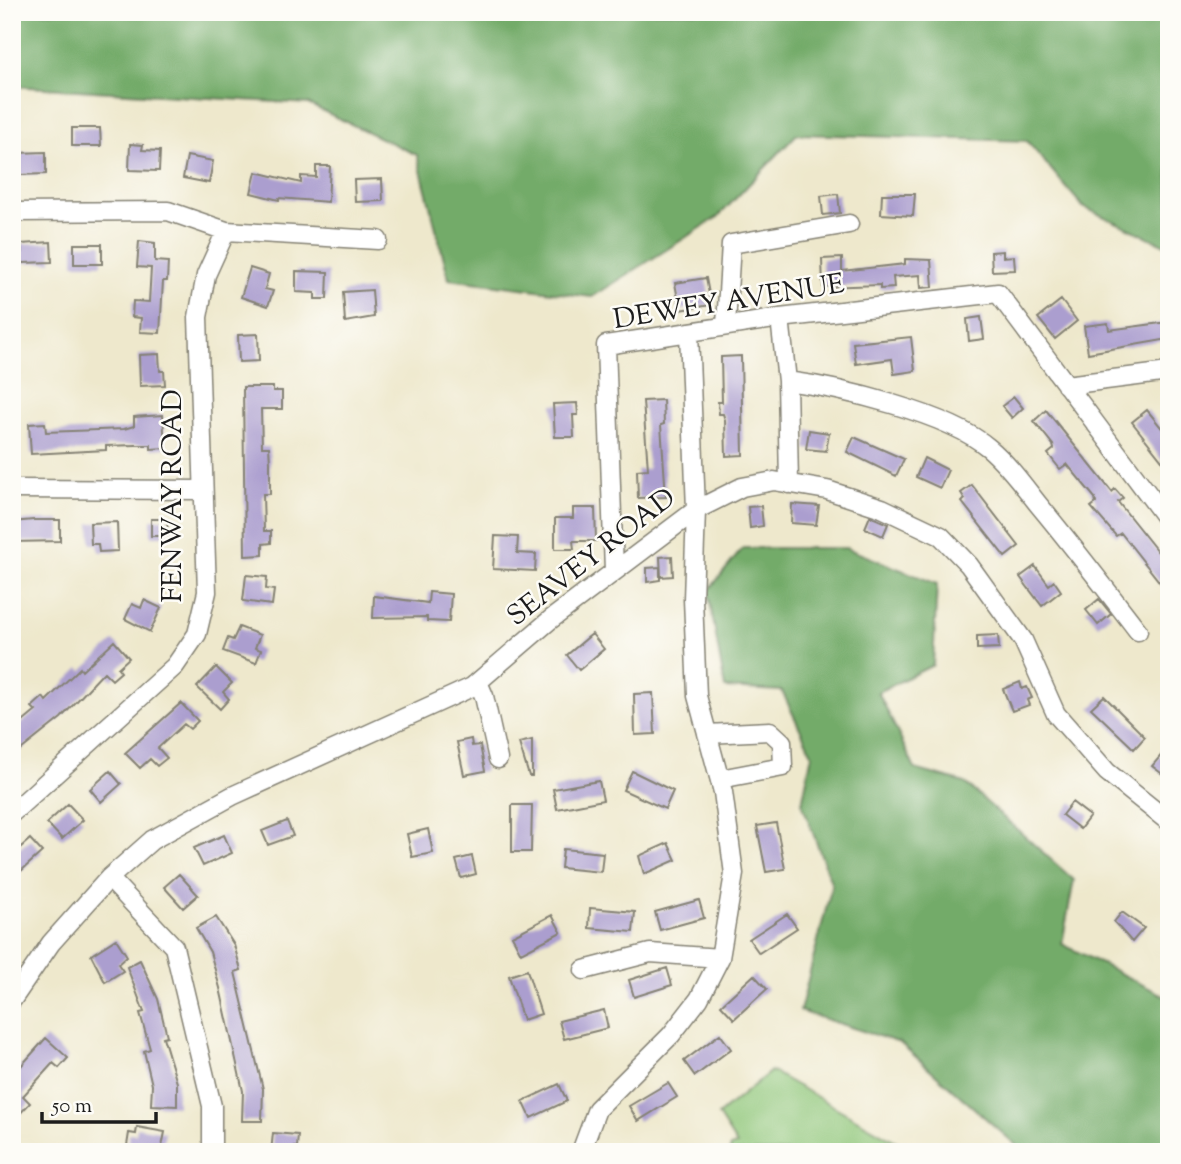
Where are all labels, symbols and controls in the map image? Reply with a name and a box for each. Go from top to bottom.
street label: DEWEY AVENUE [611,265,847,341]
street label: FENWAY ROAD [154,389,194,603]
street label: SEAVEY ROAD [499,479,685,637]
scale bar [42,1080,156,1124]
text: 50 m [51,1092,92,1122]

